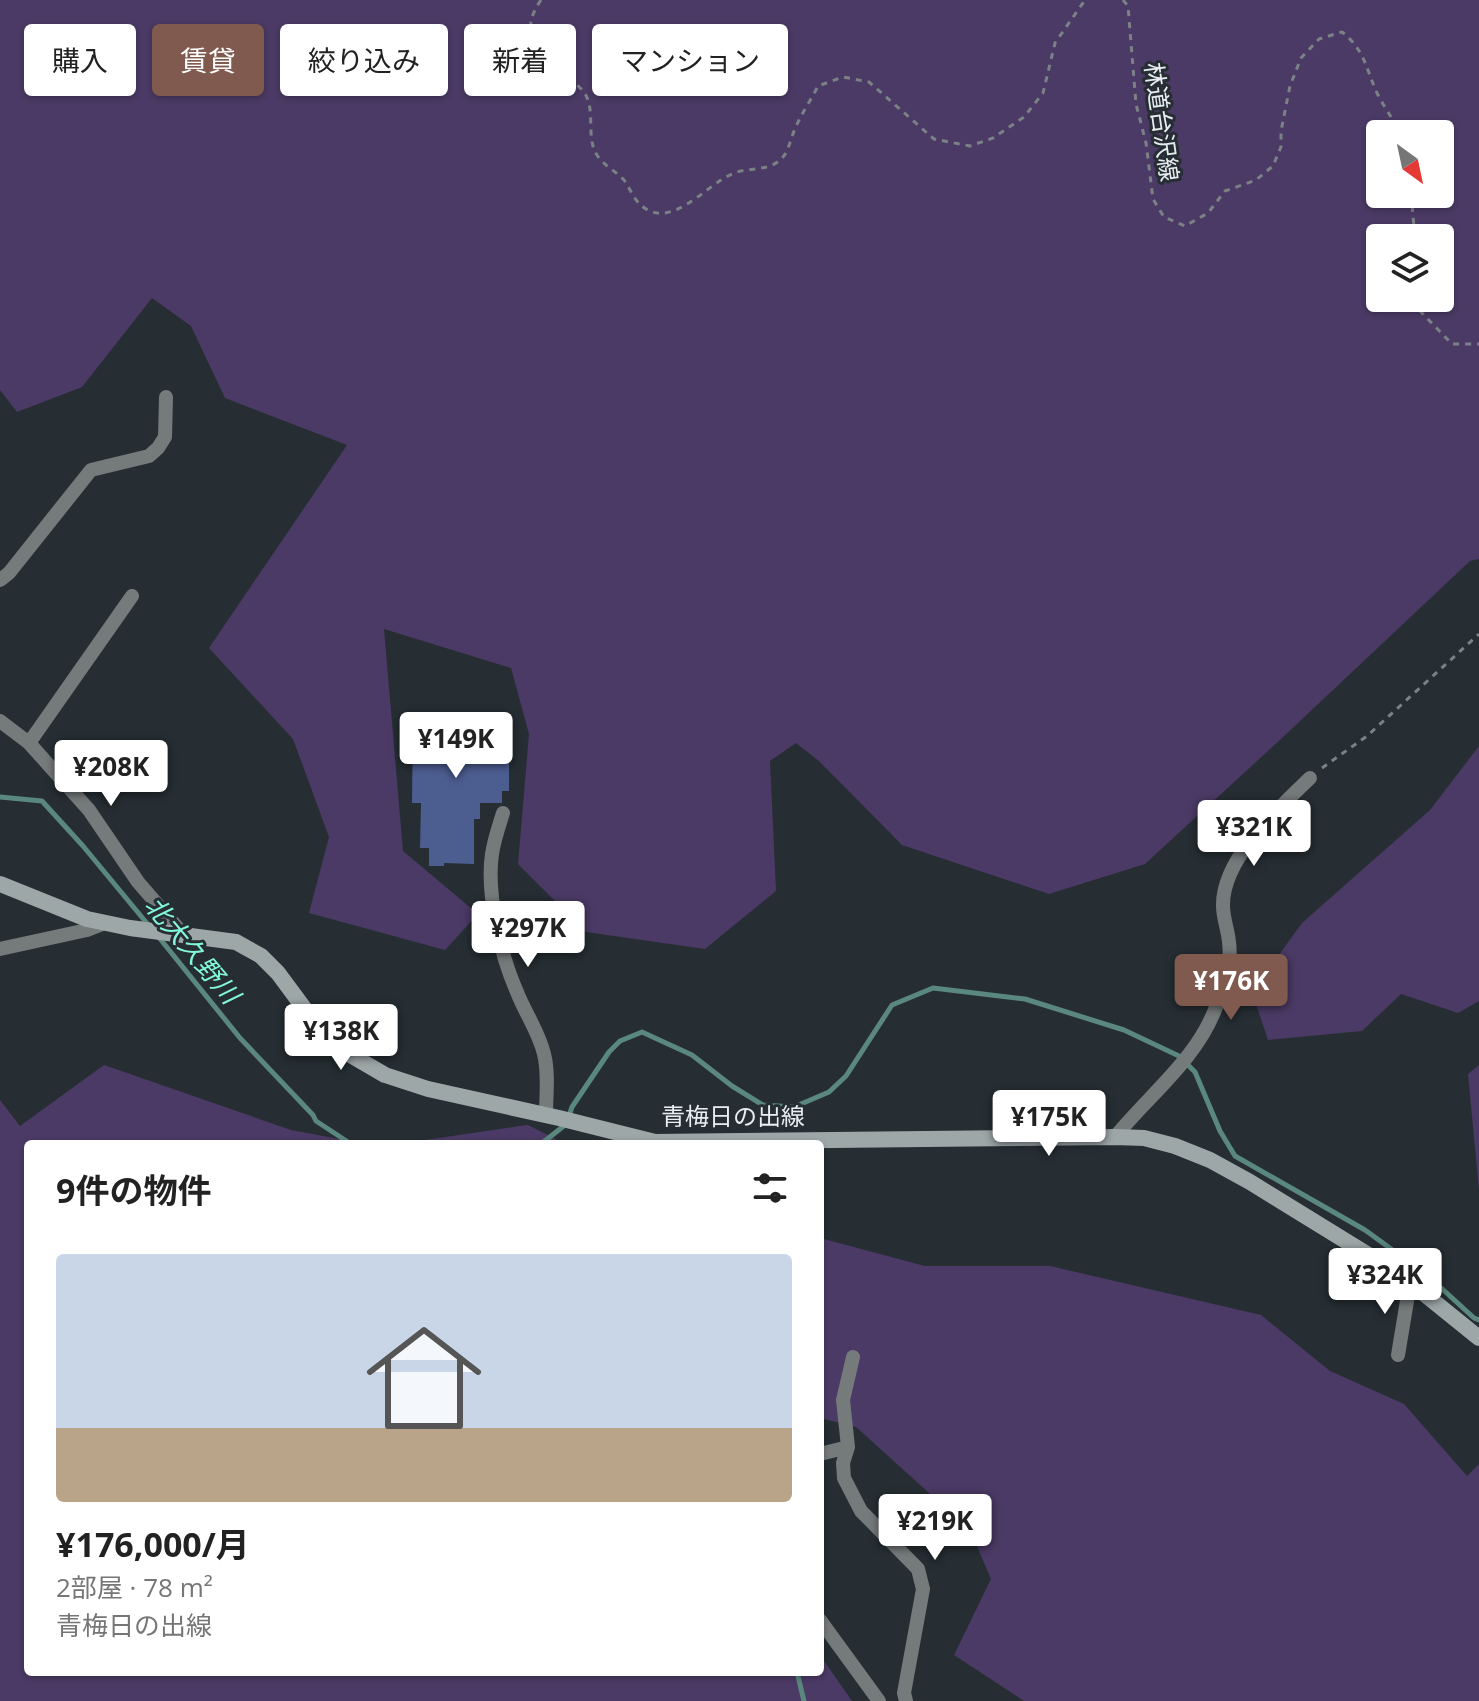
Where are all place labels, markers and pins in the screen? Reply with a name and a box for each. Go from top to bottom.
pin: ¥149K [400,712,512,780]
pin: ¥208K [55,740,167,808]
pin: ¥321K [1198,800,1310,868]
pin: ¥297K [472,901,584,969]
pin: ¥176K [1175,954,1287,1022]
pin: ¥138K [285,1004,397,1072]
pin: ¥175K [993,1090,1105,1158]
pin: ¥324K [1329,1248,1441,1316]
pin: ¥219K [879,1494,991,1562]

